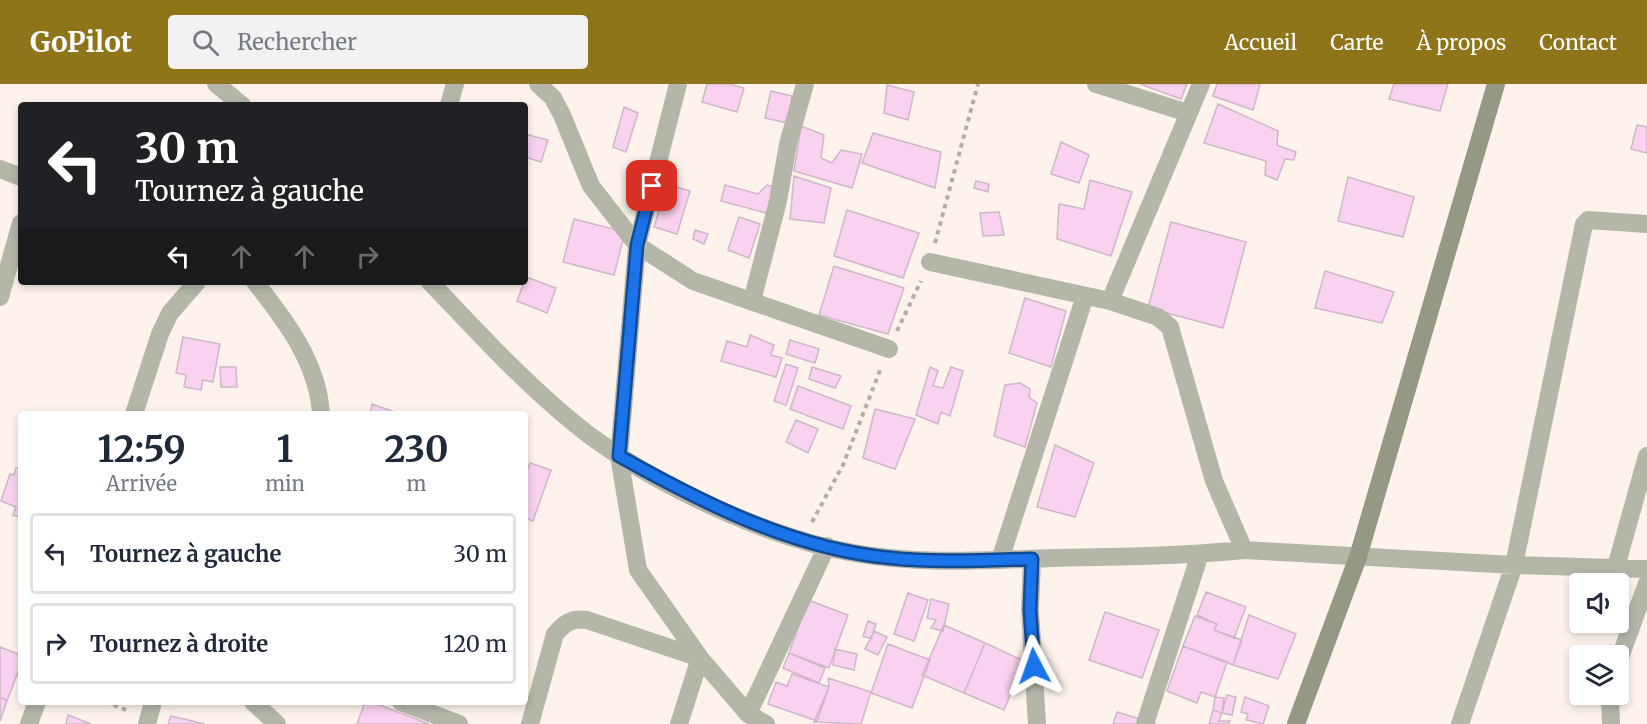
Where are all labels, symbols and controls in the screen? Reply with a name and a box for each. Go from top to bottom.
search box [168,15,588,69]
text: GoPilot [30,24,132,60]
icon: search [189,26,222,59]
text: Rechercher [237,28,357,56]
text: Accueil [1224,29,1297,56]
text: Carte [1330,29,1384,56]
text: À propos [1417,29,1506,56]
text: Contact [1539,29,1617,56]
text: 30 m [135,122,239,174]
icon: left [36,126,114,204]
pin [626,160,677,211]
icon: arrive [635,169,668,202]
text: Tournez à gauche [135,174,364,208]
icon: left [162,240,195,273]
icon: ahead [225,240,258,273]
icon: ahead [288,240,321,273]
icon: right [351,240,384,273]
text: 12:59 [97,427,186,472]
text: 1 [277,427,293,472]
text: 230 [384,427,449,472]
text: Arrivée [106,471,177,496]
text: min [265,471,305,496]
text: m [406,471,426,496]
icon: left [39,537,72,570]
text: Tournez à gauche [90,540,281,568]
text: 30 m [453,540,507,568]
map controls [1569,573,1629,705]
button: sound [1569,573,1629,633]
icon: right [39,627,72,660]
text: Tournez à droite [90,630,268,658]
text: 120 m [443,630,507,658]
position arrow [1002,634,1066,698]
button: layers [1569,645,1629,705]

